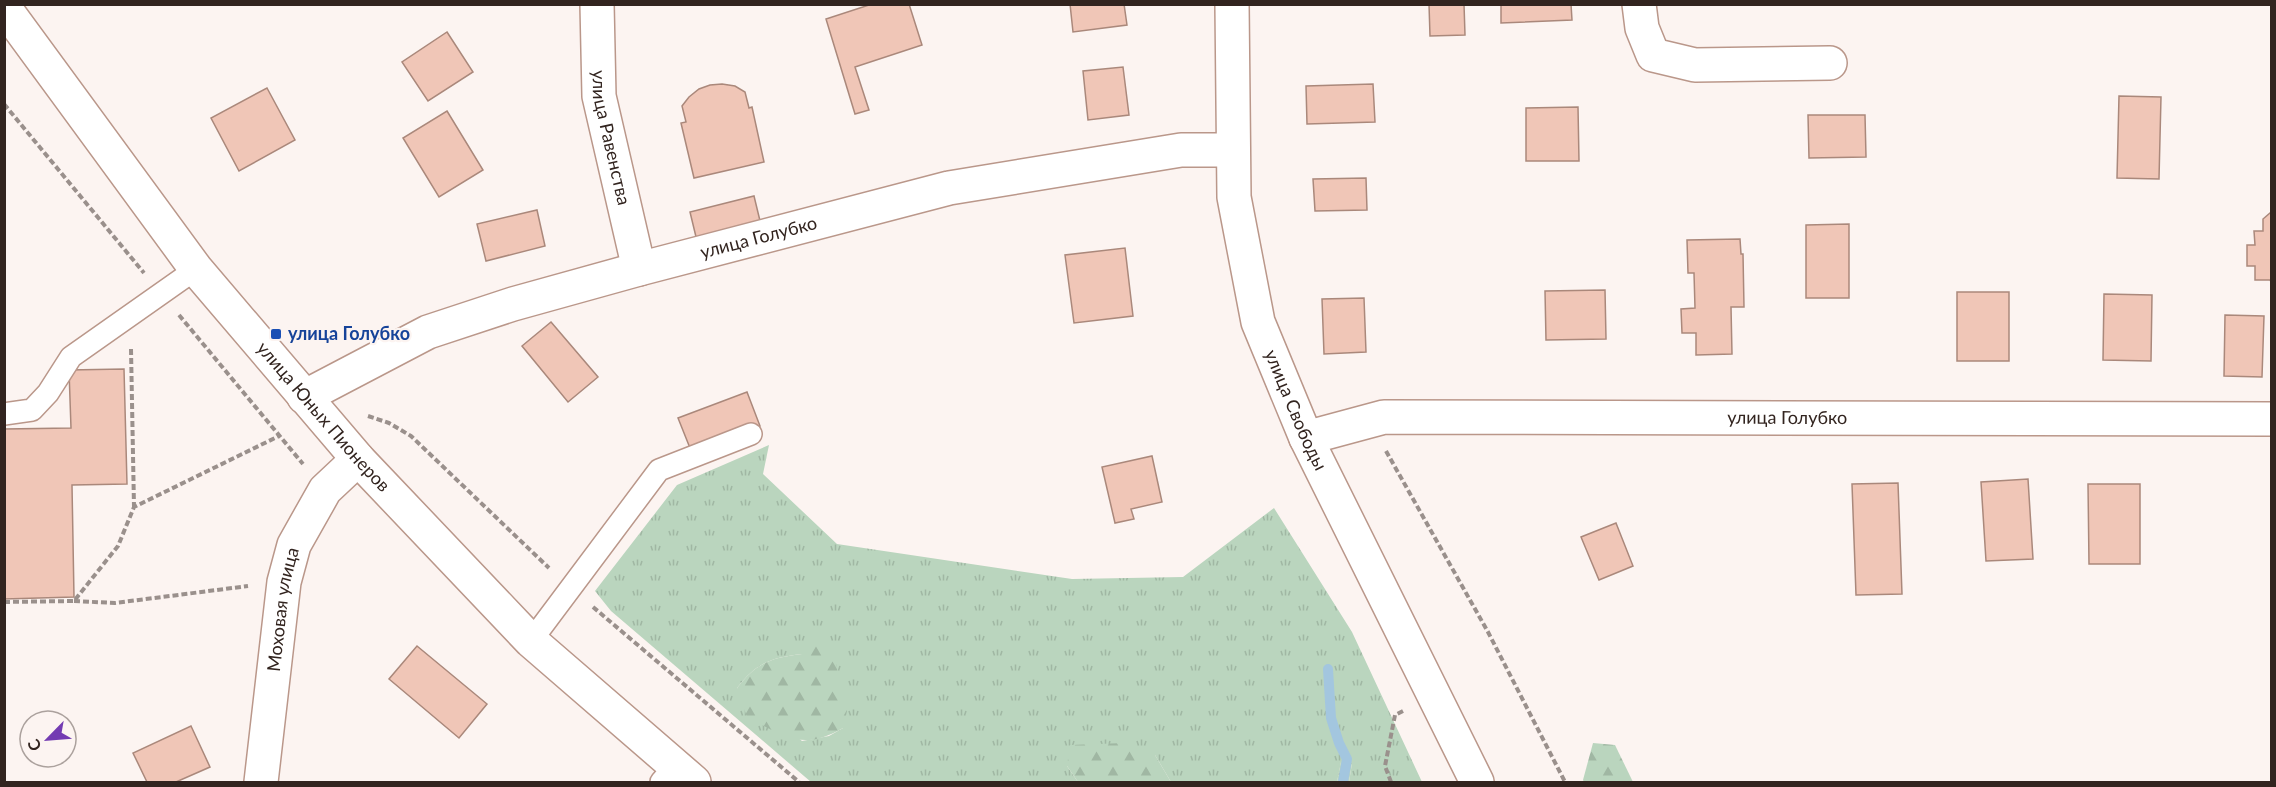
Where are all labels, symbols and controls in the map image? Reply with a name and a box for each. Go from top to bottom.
street label: улица Равенства [588,70,636,207]
street label: улица Голубко [698,211,819,263]
place label: улица Голубко [288,322,410,344]
marker: улица Голубко [269,327,283,341]
street label: улица Юных Пионеров [253,337,395,496]
street label: улица Свободы [1261,346,1332,474]
street label: улица Голубко [1727,406,1847,428]
street label: Моховая улица [262,545,303,673]
north arrow [18,709,78,769]
text: С [23,736,45,754]

